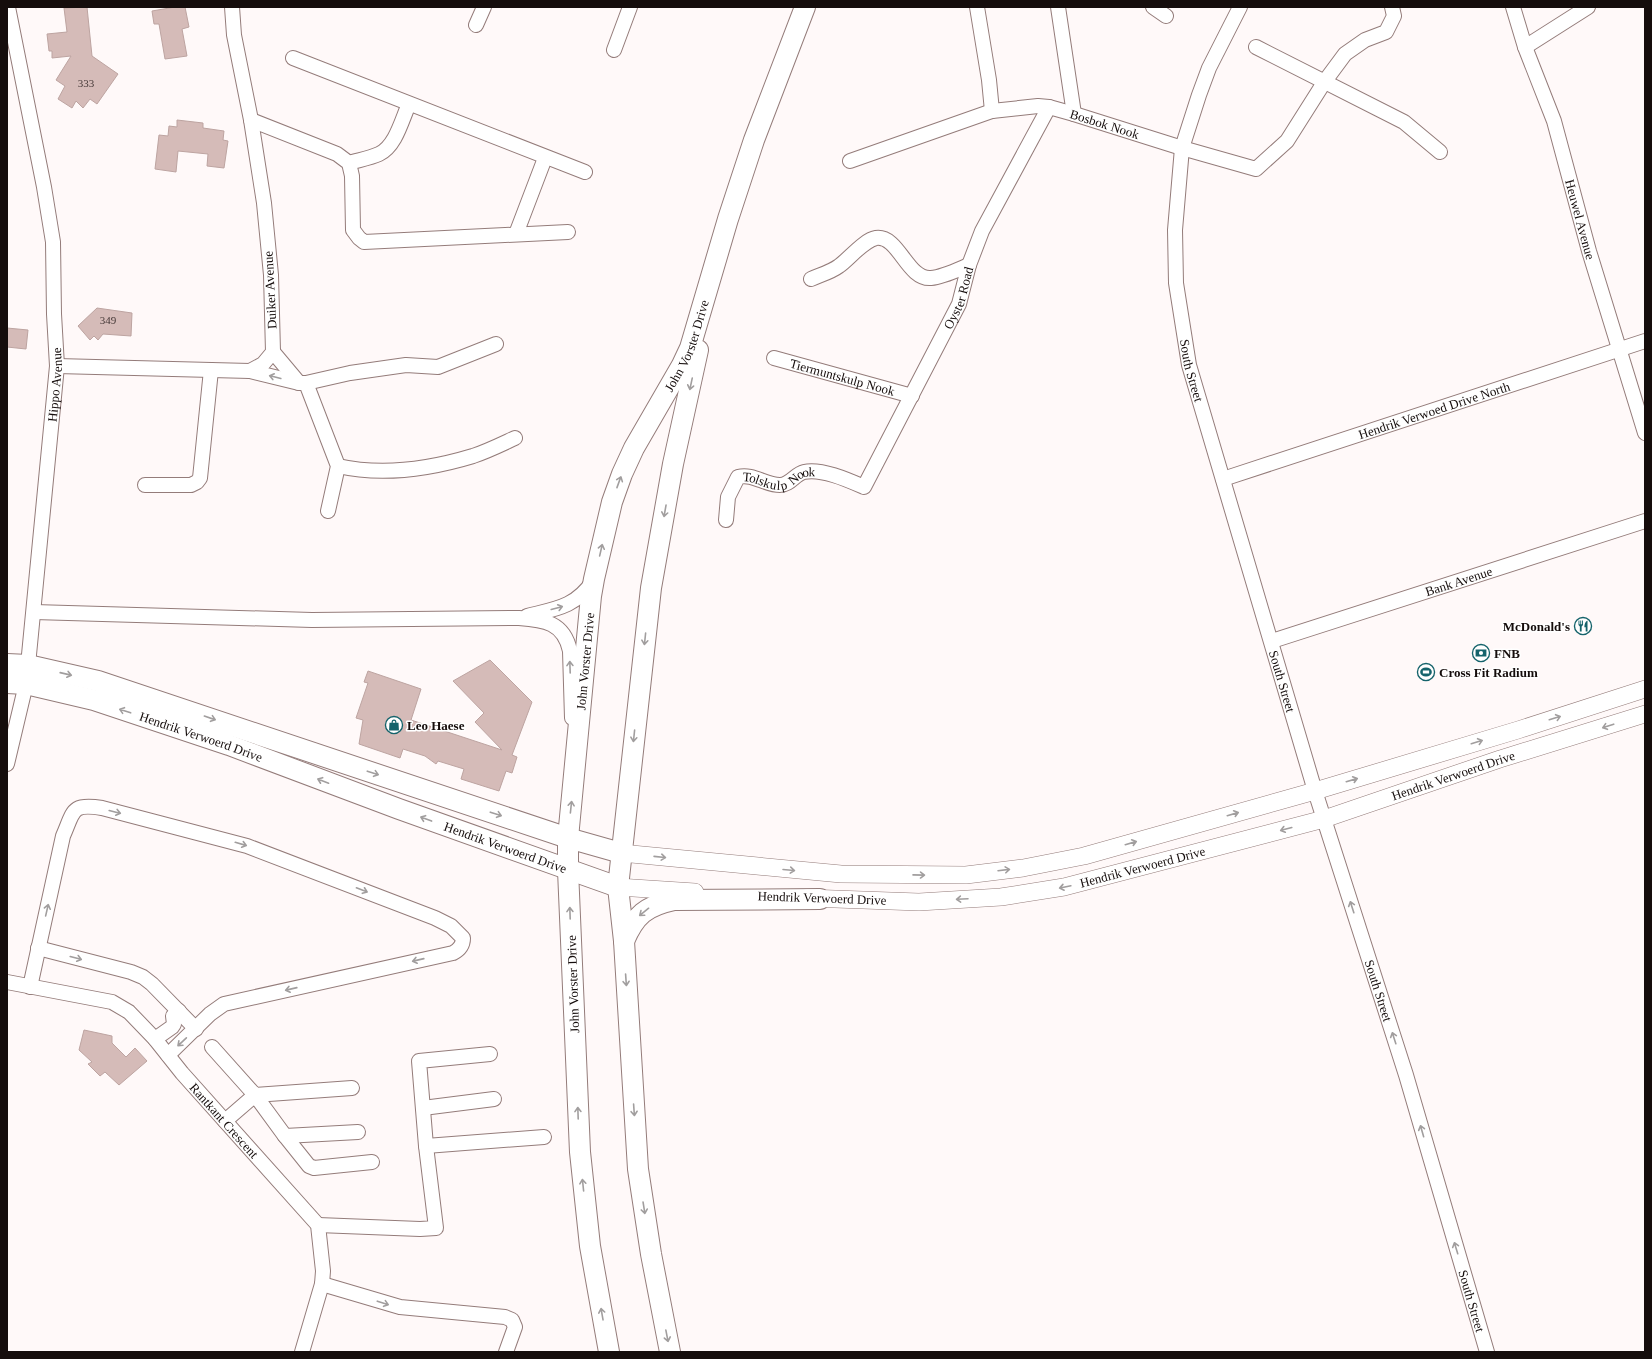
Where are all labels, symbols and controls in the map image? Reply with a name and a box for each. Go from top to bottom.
house number: 333 [78,77,95,89]
street label: Bosbok Nook [1068,106,1142,142]
street label: Heuwel Avenue [1562,177,1599,261]
street label: Duiker Avenue [260,250,280,329]
street label: Oyster Road [940,265,976,331]
street label: John Vorster Drive [661,298,711,394]
house number: 349 [100,314,117,326]
street label: South Street [1177,338,1207,404]
street label: Hippo Avenue [44,347,65,422]
street label: Tiermuntskulp Nook [788,355,897,399]
one-way arrow [268,373,281,380]
one-way arrow [686,377,694,390]
street label: Hendrik Verwoed Drive North [1356,378,1512,442]
street label: Tolskulp Nook [742,464,816,493]
one-way arrow [615,477,623,489]
one-way arrow [660,504,668,517]
one-way arrow [597,543,605,556]
street label: Bank Avenue [1423,563,1494,599]
one-way arrow [550,604,563,612]
street label: John Vorster Drive [573,612,597,711]
restaurant icon: McDonald's [1573,616,1593,636]
place label: McDonald's [1503,619,1570,634]
one-way arrow [641,632,649,645]
bank icon: FNB [1471,643,1491,663]
place label: FNB [1494,646,1520,661]
street label: South Street [1266,648,1299,714]
one-way arrow [566,661,574,674]
sports icon: Cross Fit Radium [1416,662,1436,682]
place label: Cross Fit Radium [1439,665,1538,680]
one-way arrow [59,671,72,678]
one-way arrow [119,707,132,714]
street label: Hendrik Verwoerd Drive [138,708,265,765]
one-way arrow [1549,714,1562,721]
one-way arrow [203,715,216,722]
shop icon: Leo Haese [384,715,404,735]
place label: Leo Haese [407,718,465,733]
one-way arrow [1602,722,1614,730]
one-way arrow [630,729,638,742]
one-way arrow [1470,738,1483,745]
street label: Hendrik Verwoerd Drive [1389,747,1517,803]
one-way arrow [366,770,379,777]
one-way arrow [318,776,330,784]
one-way arrow [1346,776,1359,783]
one-way arrow [567,801,574,814]
one-way arrow [108,808,121,816]
one-way arrow [1227,810,1240,817]
one-way arrow [490,811,503,818]
one-way arrow [420,814,432,822]
street label: Hendrik Verwoerd Drive [442,818,569,876]
one-way arrow [1280,825,1293,833]
one-way arrow [1124,839,1137,846]
one-way arrow [234,841,247,849]
street label: Hendrik Verwoerd Drive [1078,843,1207,890]
one-way arrow [653,853,666,861]
one-way arrow [782,866,795,873]
one-way arrow [997,866,1010,874]
one-way arrow [912,871,925,879]
one-way arrow [1059,883,1072,891]
one-way arrow [356,887,368,895]
street label: Hendrik Verwoerd Drive [757,888,887,908]
one-way arrow [956,896,969,903]
one-way arrow [1348,901,1355,914]
one-way arrow [43,903,51,916]
one-way arrow [566,907,574,920]
one-way arrow [638,908,649,917]
street label: John Vorster Drive [564,935,582,1033]
one-way arrow [69,954,82,962]
one-way arrow [412,957,425,965]
street label: South Street [1362,958,1396,1024]
one-way arrow [623,973,630,986]
one-way arrow [285,985,298,993]
one-way arrow [1390,1032,1397,1045]
one-way arrow [177,1037,187,1047]
street label: Rantkant Crescent [187,1080,262,1161]
one-way arrow [631,1103,638,1116]
one-way arrow [575,1107,582,1120]
one-way arrow [1418,1125,1425,1138]
one-way arrow [580,1179,587,1192]
one-way arrow [640,1201,648,1214]
one-way arrow [1452,1241,1459,1254]
street label: South Street [1456,1268,1488,1334]
one-way arrow [376,1300,389,1307]
one-way arrow [598,1308,606,1321]
one-way arrow [663,1329,671,1342]

